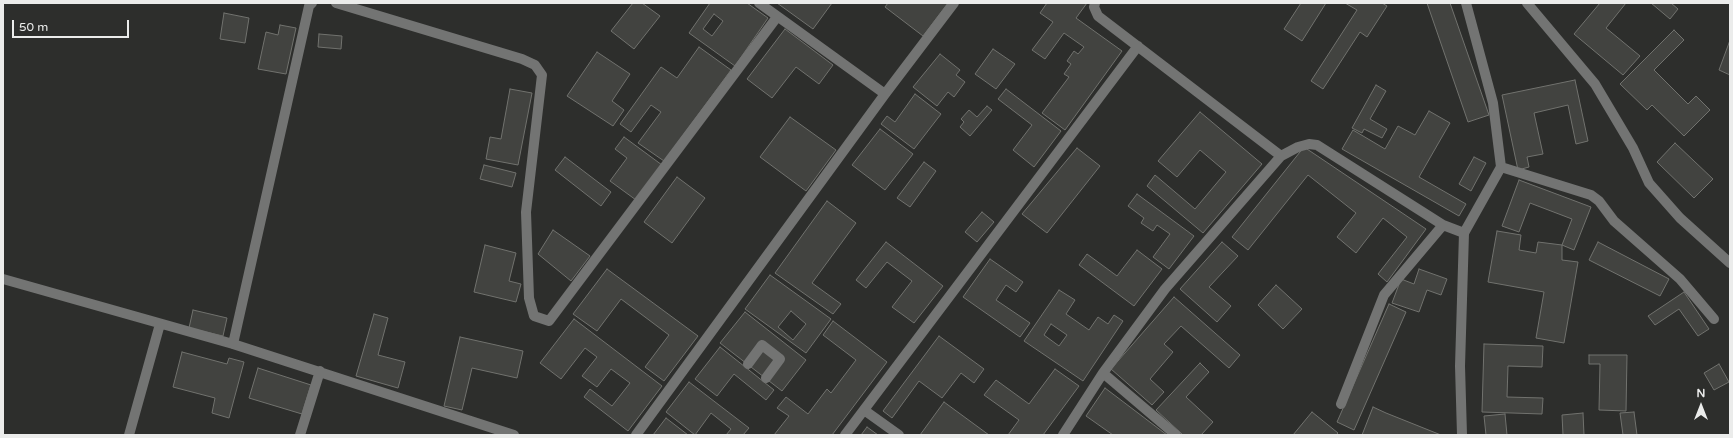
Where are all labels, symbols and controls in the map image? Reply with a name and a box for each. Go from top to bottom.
scale bar [14,12,131,38]
text: 50 m [19,20,48,34]
north arrow [1681,386,1721,426]
text: N [1697,387,1705,400]

